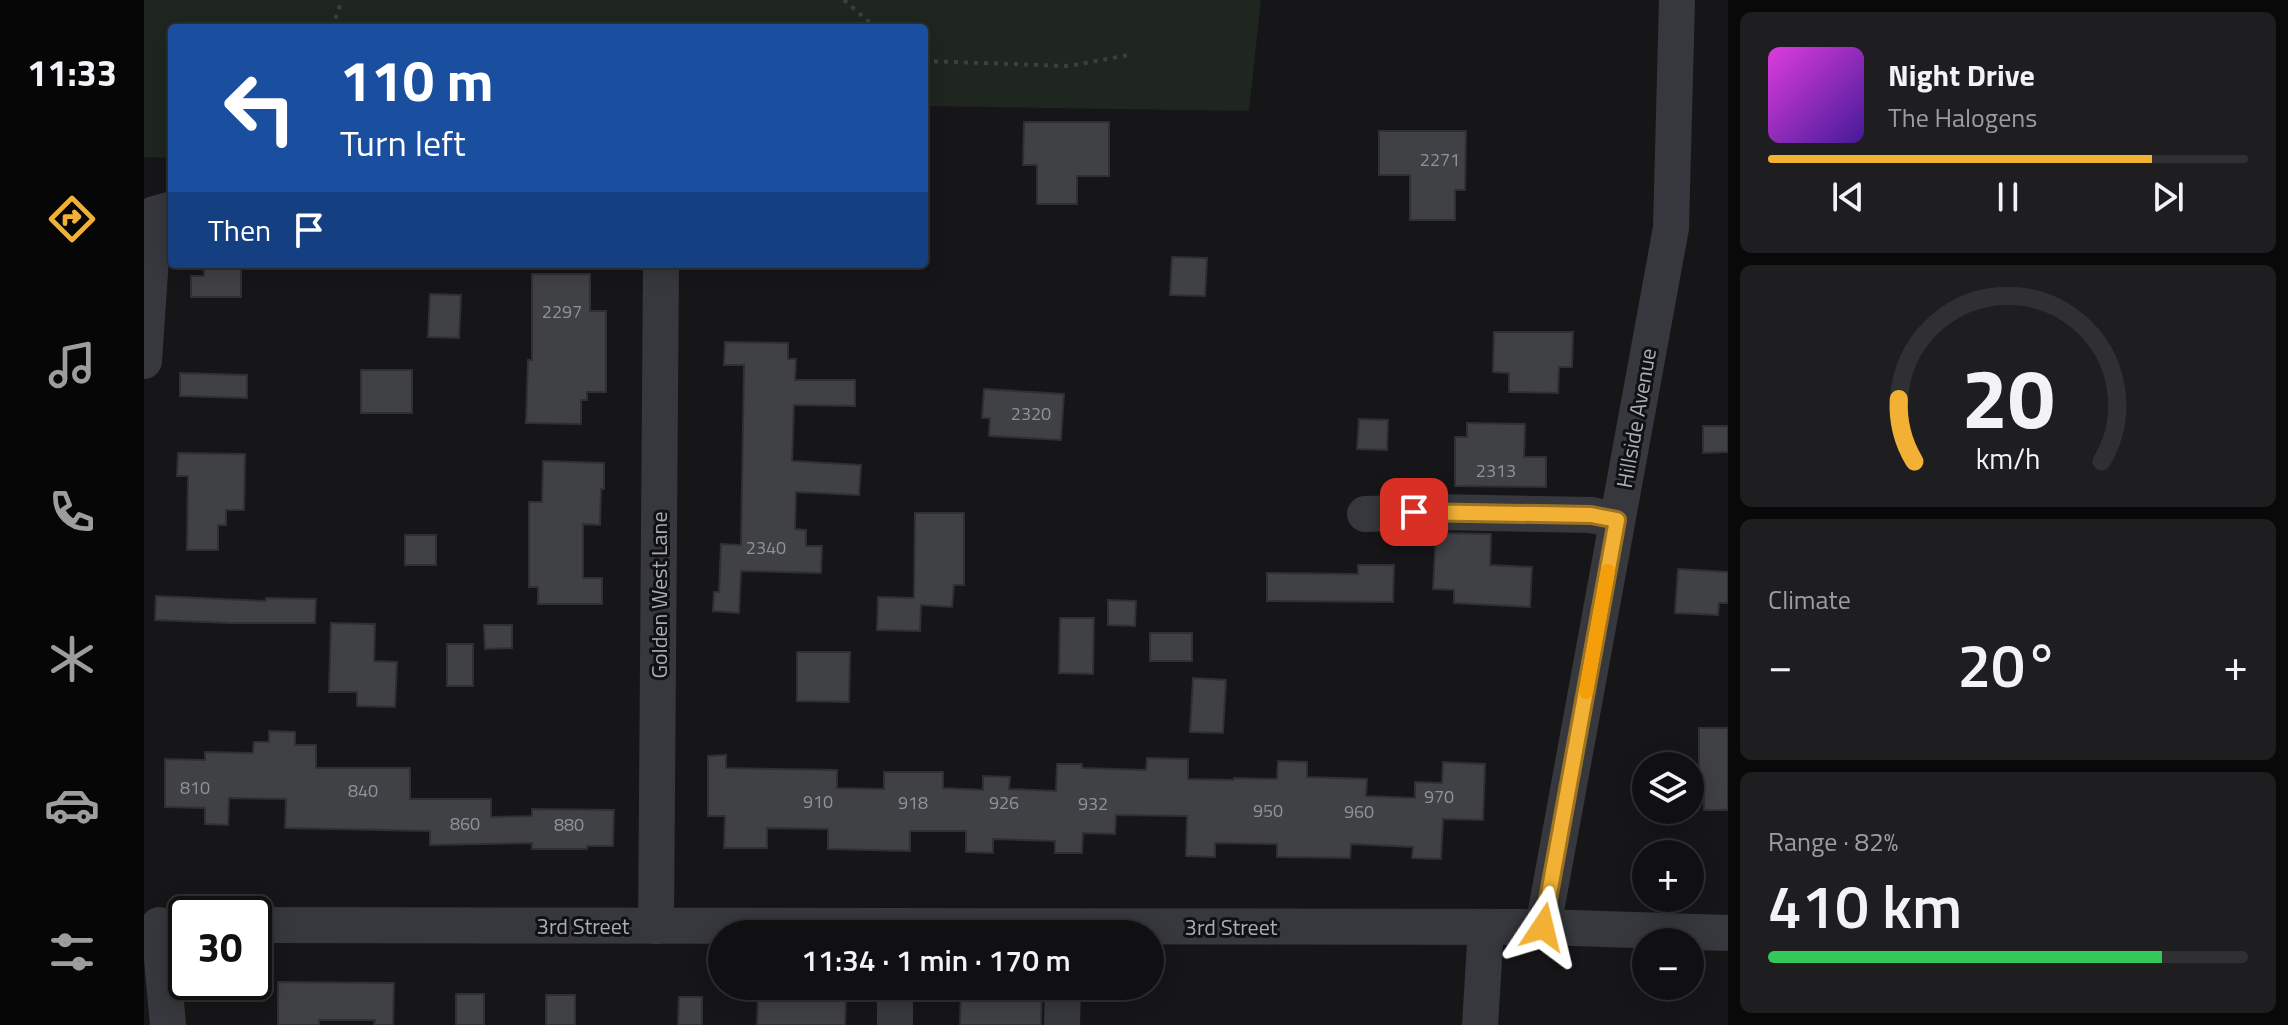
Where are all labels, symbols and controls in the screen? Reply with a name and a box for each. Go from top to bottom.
text: 110 m [340,38,493,123]
text: 11:33 [27,45,117,100]
text: Night Drive [1888,52,2035,98]
icon: left [208,56,312,160]
text: The Halogens [1888,98,2037,137]
text: Turn left [340,115,466,170]
house number: 2271 [1420,146,1460,173]
icon: previous [1826,175,1870,219]
icon: pause [1986,175,2030,219]
icon: next [2146,175,2190,219]
icon: directions [44,191,100,247]
text: Then [208,207,271,253]
icon: arrive [287,208,331,252]
house number: 2297 [542,298,582,325]
text: 20 [1961,333,2055,459]
icon: music [44,337,100,393]
street label: Hillside Avenue [1607,345,1665,491]
house number: 2320 [1011,400,1051,427]
text: km/h [1976,437,2040,480]
house number: 2313 [1476,457,1516,484]
pin [1380,478,1448,546]
icon: phone [44,484,100,540]
icon: arrive [1392,490,1436,534]
street label: Golden West Lane [642,511,676,679]
house number: 2340 [746,534,786,561]
text: Climate [1768,580,1851,619]
text: 20° [1958,619,2058,710]
icon: climate [44,631,100,687]
text: − [1768,631,1793,698]
text: + [2223,631,2248,698]
map controls [1632,752,1704,1000]
button: layers [1632,752,1704,824]
house number: 810 [180,774,210,801]
icon: car [44,777,100,833]
house number: 840 [348,777,378,804]
house number: 970 [1424,783,1454,810]
house number: 910 [803,788,833,815]
house number: 918 [898,789,928,816]
house number: 926 [989,789,1019,816]
house number: 932 [1078,790,1108,817]
house number: 950 [1253,797,1283,824]
house number: 960 [1344,798,1374,825]
house number: 860 [450,810,480,837]
house number: 880 [554,811,584,838]
text: Range · 82% [1768,822,1898,861]
button: + [1632,840,1704,912]
text: 410 km [1768,860,1962,951]
position arrow [1501,885,1585,969]
speed limit sign: 30 [168,896,272,1000]
street label: 3rd Street [537,909,630,943]
street label: 3rd Street [1185,910,1278,944]
icon: filters [44,924,100,980]
button: − [1632,928,1704,1000]
text: 11:34 · 1 min · 170 m [801,937,1071,983]

